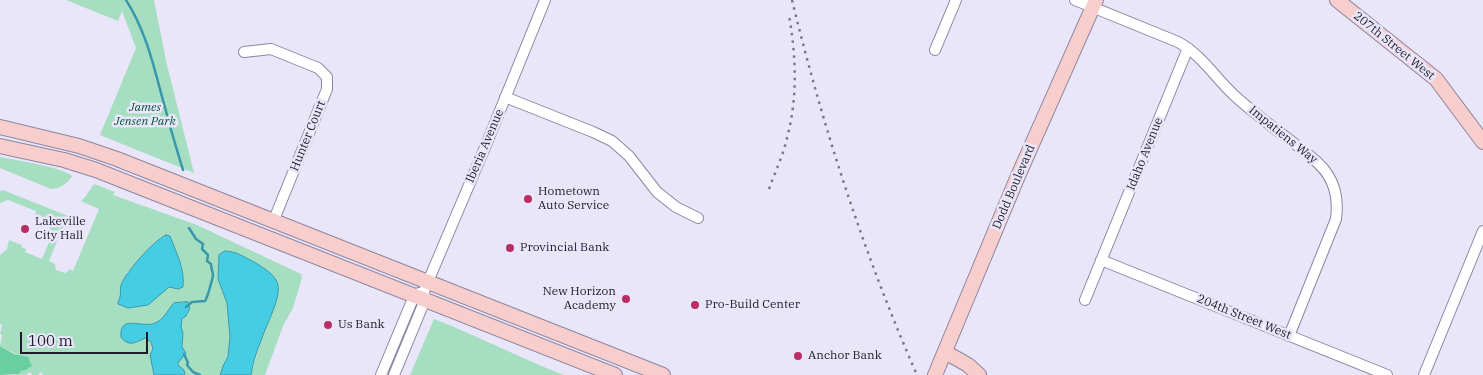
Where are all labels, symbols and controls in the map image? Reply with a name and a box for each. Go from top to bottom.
street label: 207th Street West [1351,9,1437,83]
street label: Hunter Court [287,99,329,173]
park label: James Jensen Park [114,101,176,129]
street label: Impatiens Way [1246,103,1320,167]
street label: Iberia Avenue [463,107,507,185]
street label: Idaho Avenue [1124,116,1166,192]
street label: Dodd Boulevard [990,143,1038,231]
place label: Hometown Auto Service [538,185,609,213]
marker: Hometown Auto Service [522,193,534,205]
place label: Lakeville City Hall [35,215,86,243]
marker: Lakeville City Hall [19,223,31,235]
place label: Provincial Bank [520,241,609,255]
marker: Provincial Bank [504,242,516,254]
place label: New Horizon Academy [542,285,616,313]
street label: 204th Street West [1195,292,1293,342]
marker: New Horizon Academy [620,293,632,305]
place label: Pro-Build Center [705,298,800,312]
marker: Pro-Build Center [689,299,701,311]
place label: Us Bank [338,318,385,332]
marker: Us Bank [322,319,334,331]
scale bar [22,322,150,354]
text: 100 m [28,331,73,350]
place label: Anchor Bank [808,349,882,363]
marker: Anchor Bank [792,350,804,362]

